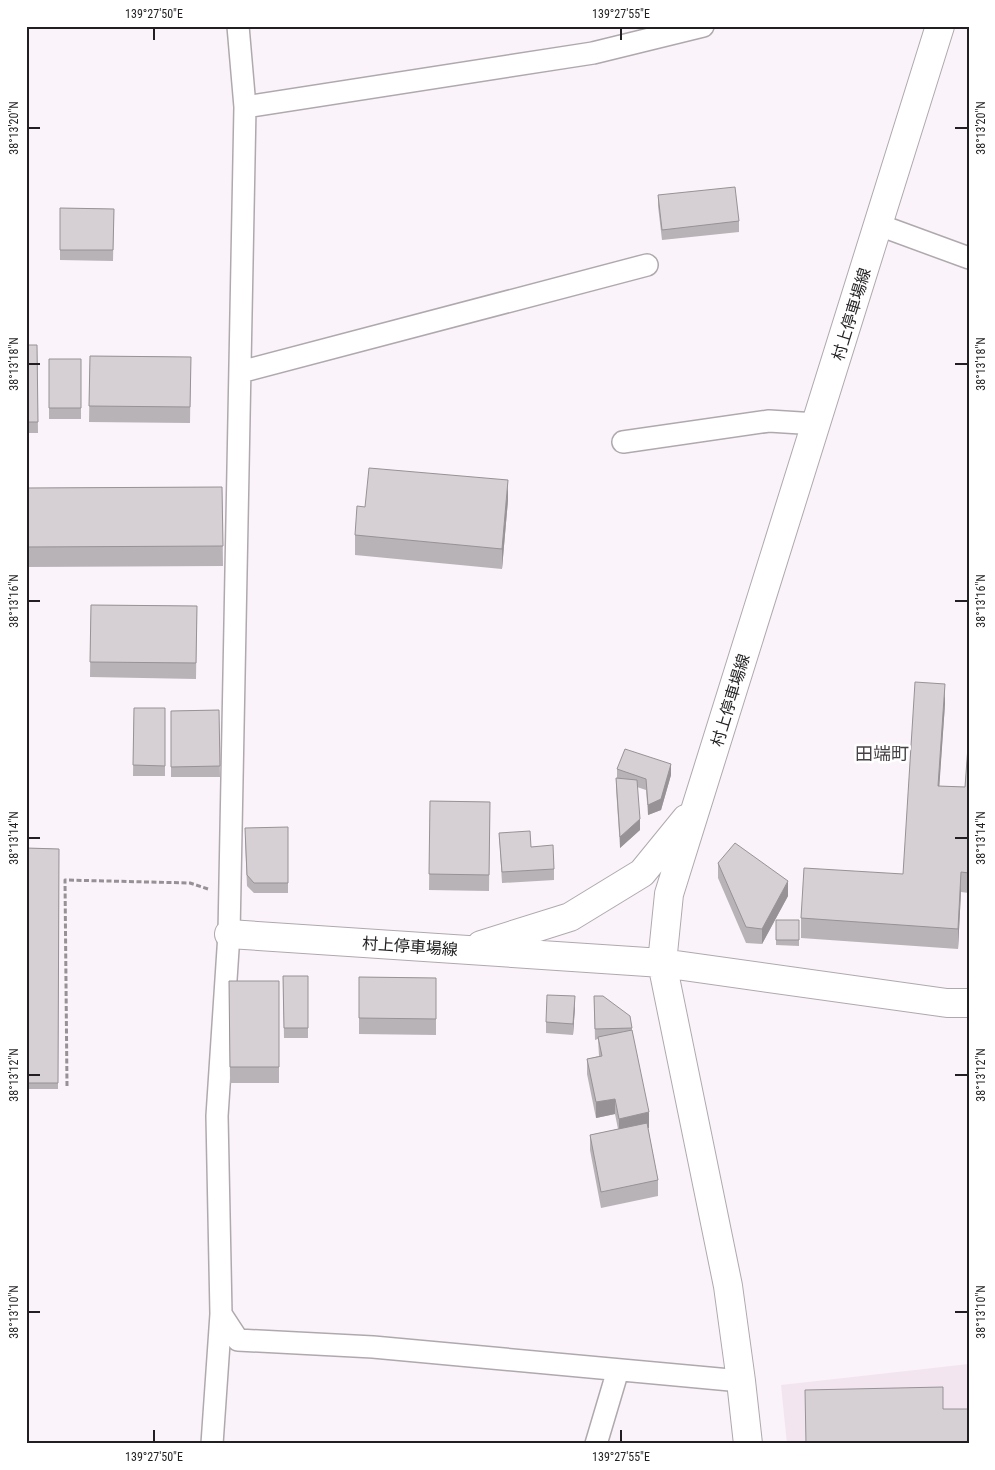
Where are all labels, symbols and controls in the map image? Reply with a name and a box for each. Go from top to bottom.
text: 139°27'50"E [125,7,183,21]
text: 139°27'55"E [592,7,650,21]
text: 38°13'20"N [7,101,21,155]
text: 38°13'20"N [974,101,988,155]
street label: 村上停車場線 [828,265,875,363]
text: 38°13'18"N [7,337,21,391]
text: 38°13'18"N [974,337,988,391]
text: 38°13'16"N [7,574,21,628]
text: 38°13'16"N [974,574,988,628]
street label: 村上停車場線 [707,651,754,749]
district label: 田端町 [855,743,909,764]
text: 38°13'14"N [7,811,21,865]
text: 38°13'14"N [974,811,988,865]
street label: 村上停車場線 [361,934,459,959]
text: 38°13'12"N [7,1048,21,1102]
text: 38°13'12"N [974,1048,988,1102]
text: 38°13'10"N [7,1285,21,1339]
text: 38°13'10"N [974,1285,988,1339]
text: 139°27'50"E [125,1450,183,1464]
text: 139°27'55"E [592,1450,650,1464]

